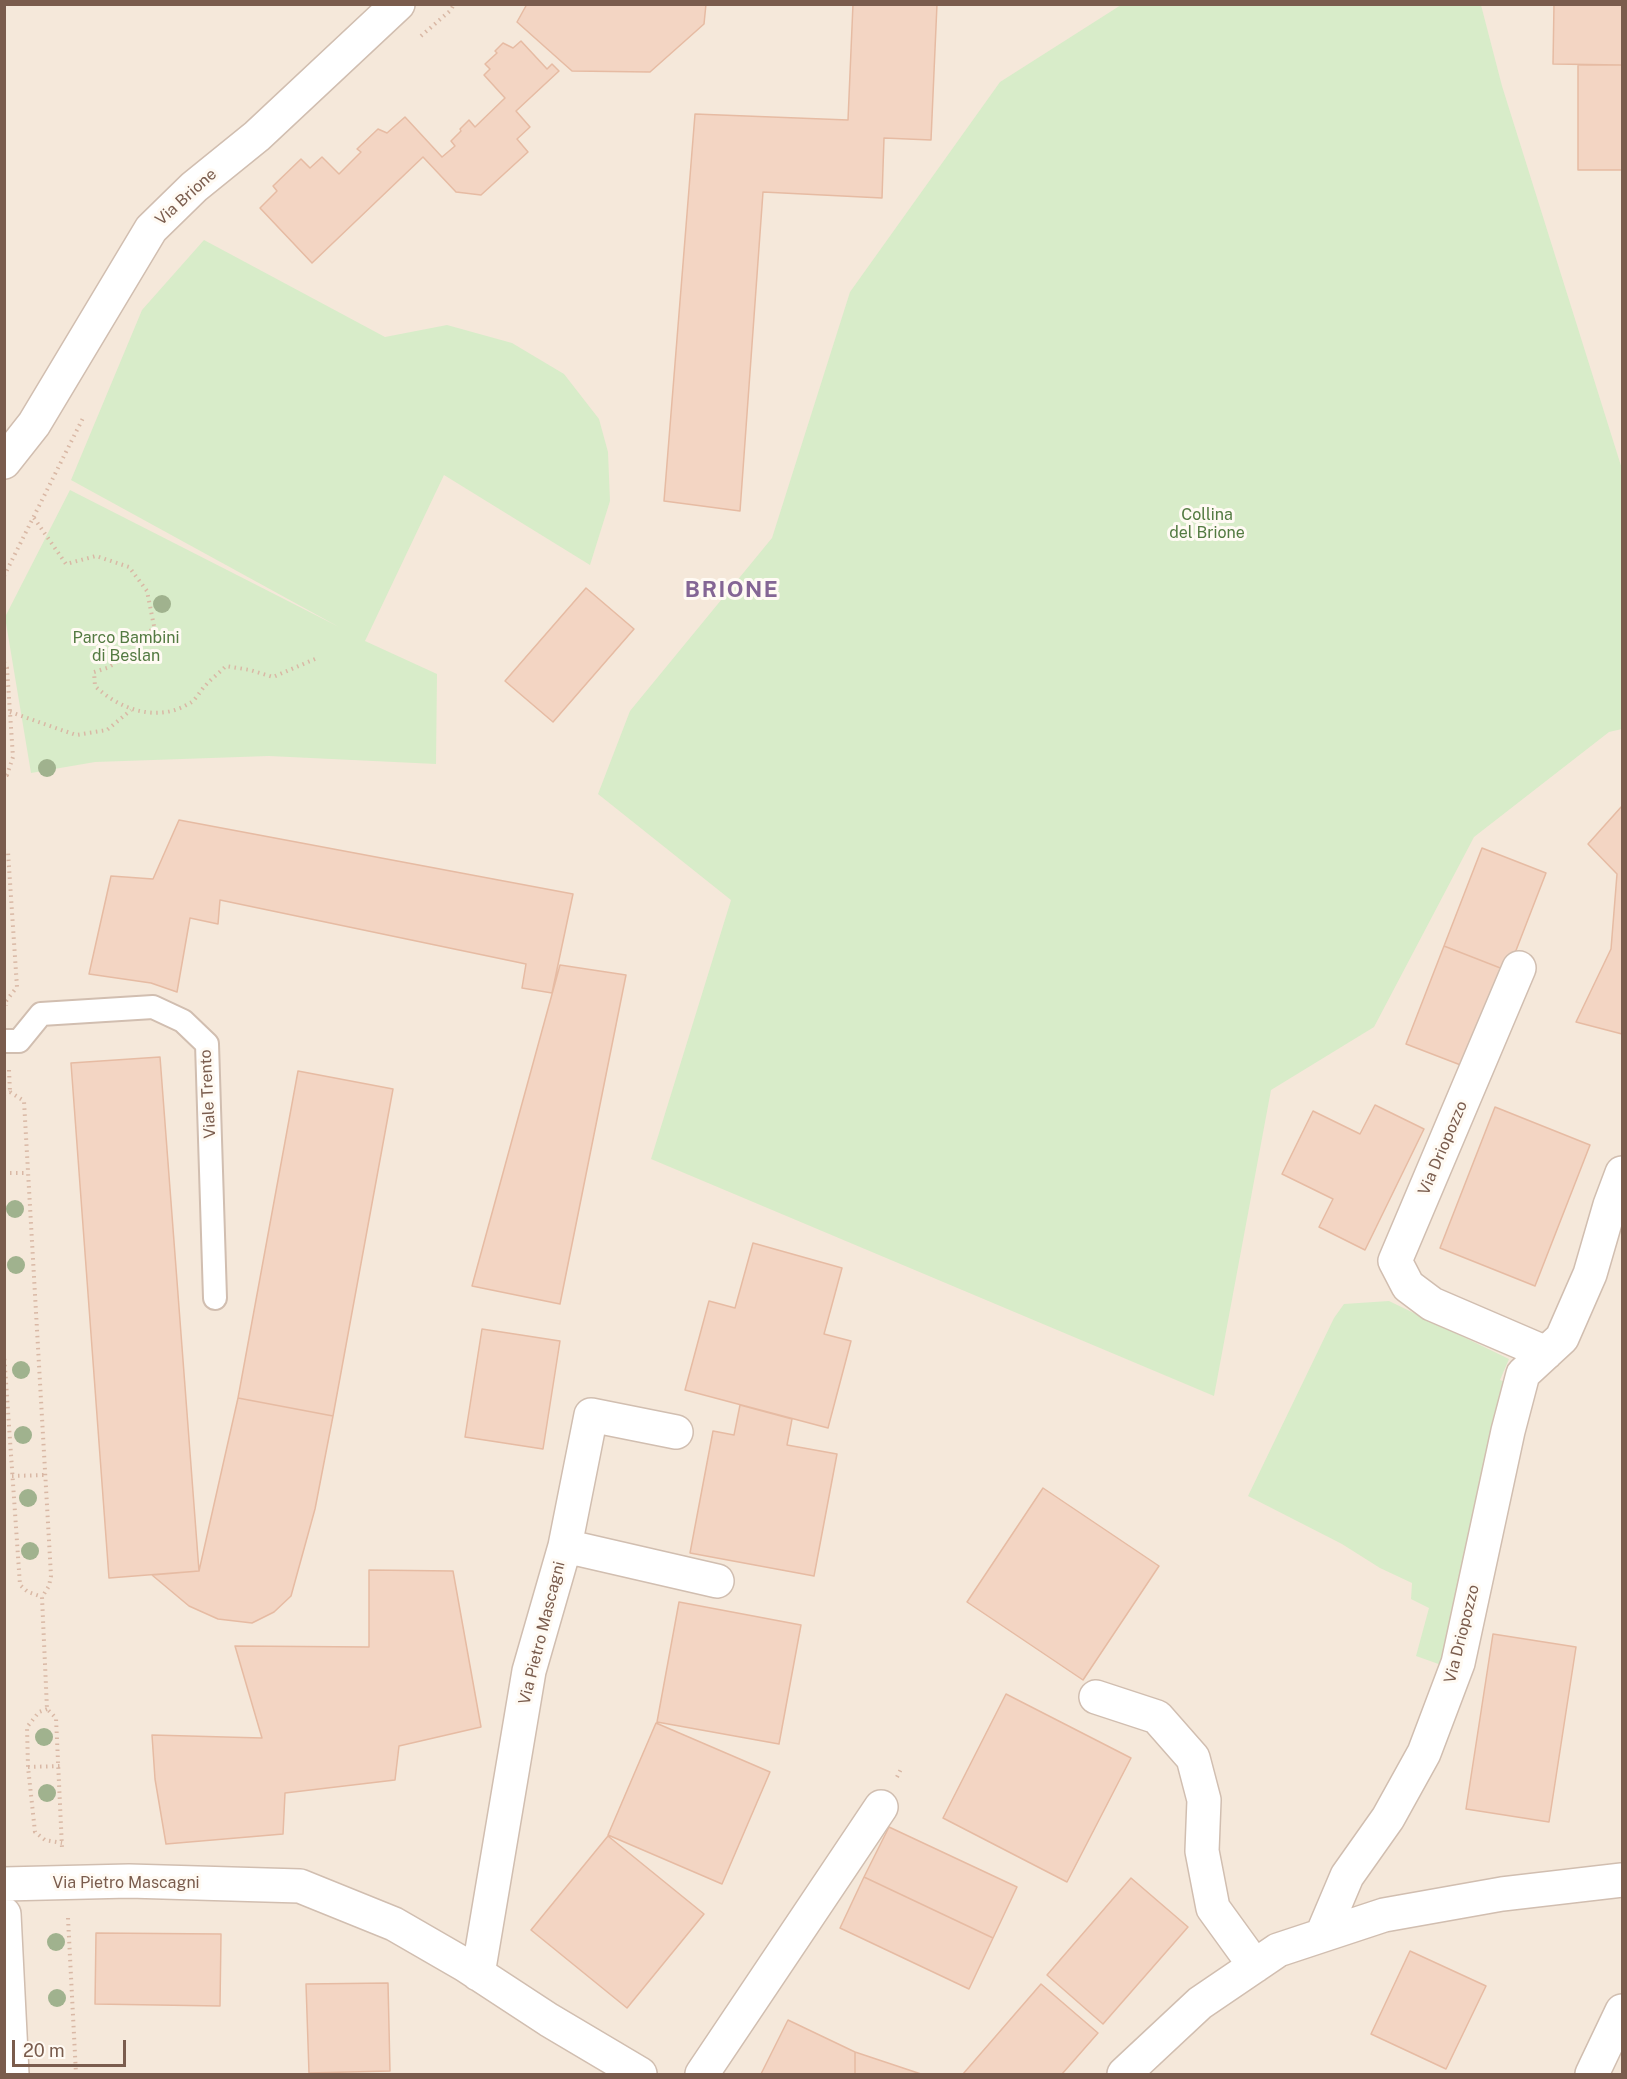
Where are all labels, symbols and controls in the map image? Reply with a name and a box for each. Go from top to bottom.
street label: Via Brione [151,165,221,229]
park label: Collina del Brione [1169,505,1245,543]
district label: BRIONE [685,577,779,603]
park label: Parco Bambini di Beslan [73,628,179,666]
street label: Viale Trento [196,1049,220,1139]
street label: Via Driopozzo [1414,1098,1472,1198]
street label: Via Pietro Mascagni [515,1559,569,1707]
street label: Via Driopozzo [1441,1583,1483,1685]
street label: Via Pietro Mascagni [52,1873,200,1893]
scale bar [15,2028,129,2066]
text: 20 m [23,2040,65,2061]

